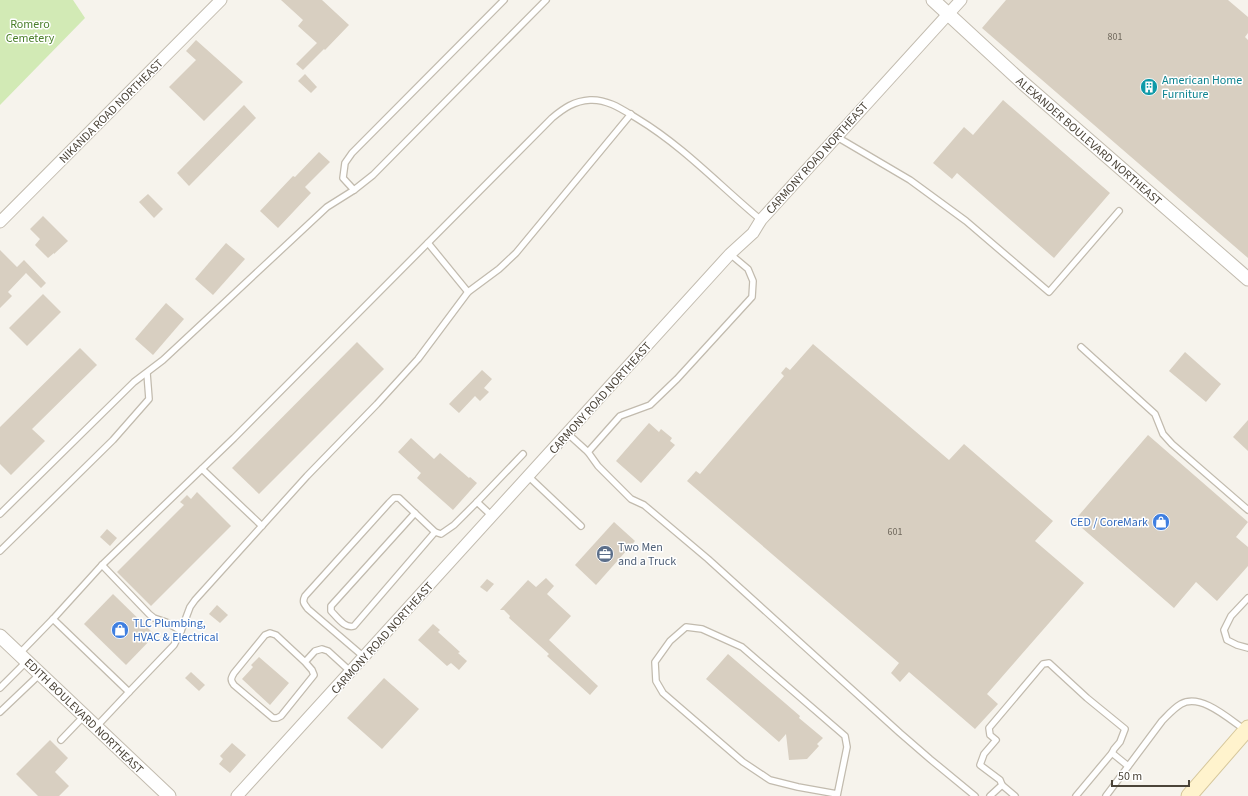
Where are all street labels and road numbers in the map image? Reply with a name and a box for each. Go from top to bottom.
street label: NIKANDA ROAD NORTHEAST [55,55,168,167]
street label: ALEXANDER BOULEVARD NORTHEAST [1012,73,1166,210]
street label: CARMONY ROAD NORTHEAST [762,98,873,218]
street label: CARMONY ROAD NORTHEAST [545,338,656,458]
street label: CARMONY ROAD NORTHEAST [327,578,438,698]
street label: EDITH BOULEVARD NORTHEAST [20,655,147,778]

